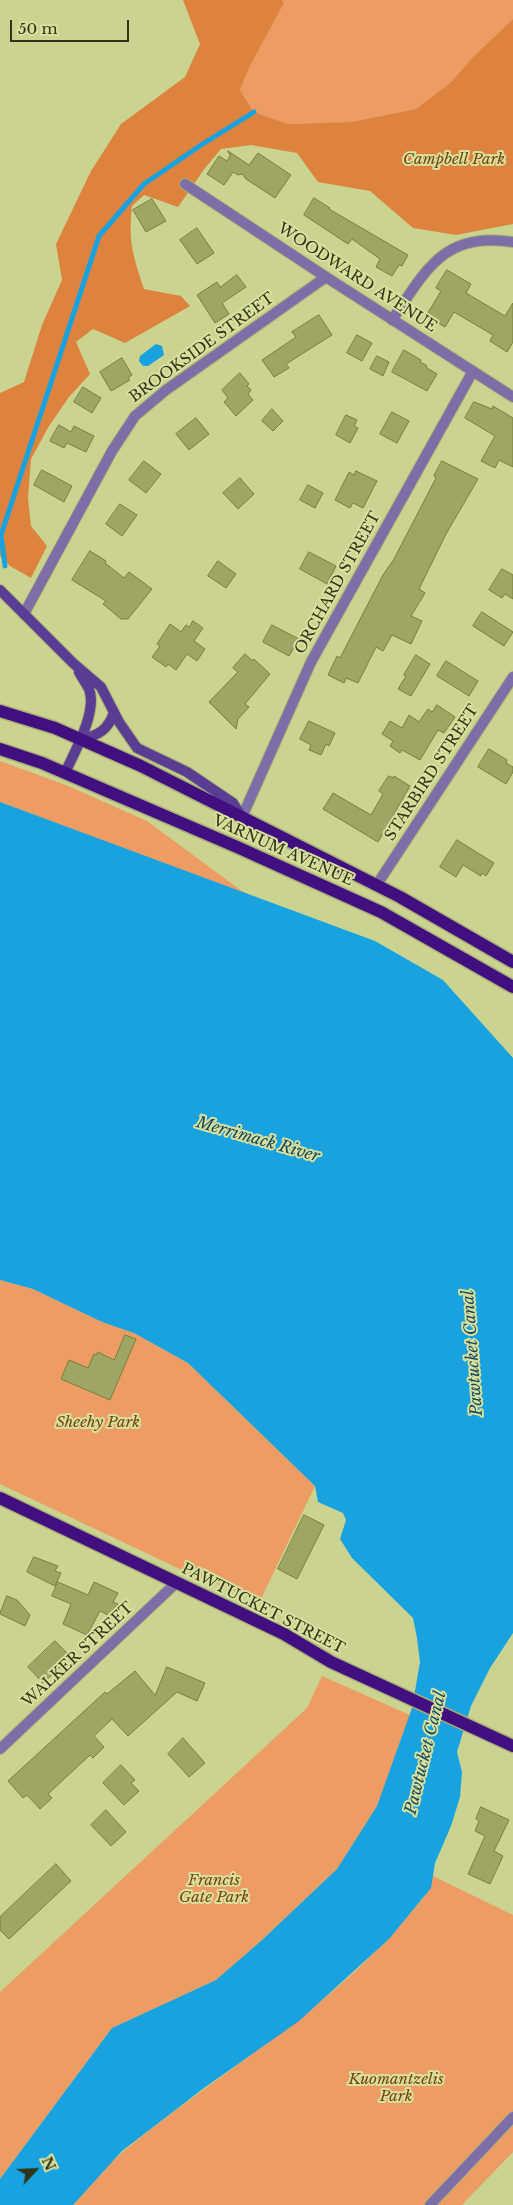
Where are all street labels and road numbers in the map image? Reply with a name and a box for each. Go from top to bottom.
street label: WOODWARD AVENUE [274,220,440,336]
street label: BROOKSIDE STREET [126,290,278,406]
street label: ORCHARD STREET [291,509,385,657]
street label: STARBIRD STREET [381,702,483,844]
street label: VARNUM AVENUE [210,812,356,890]
street label: PAWTUCKET STREET [178,1560,348,1658]
street label: WALKER STREET [19,1599,137,1711]

